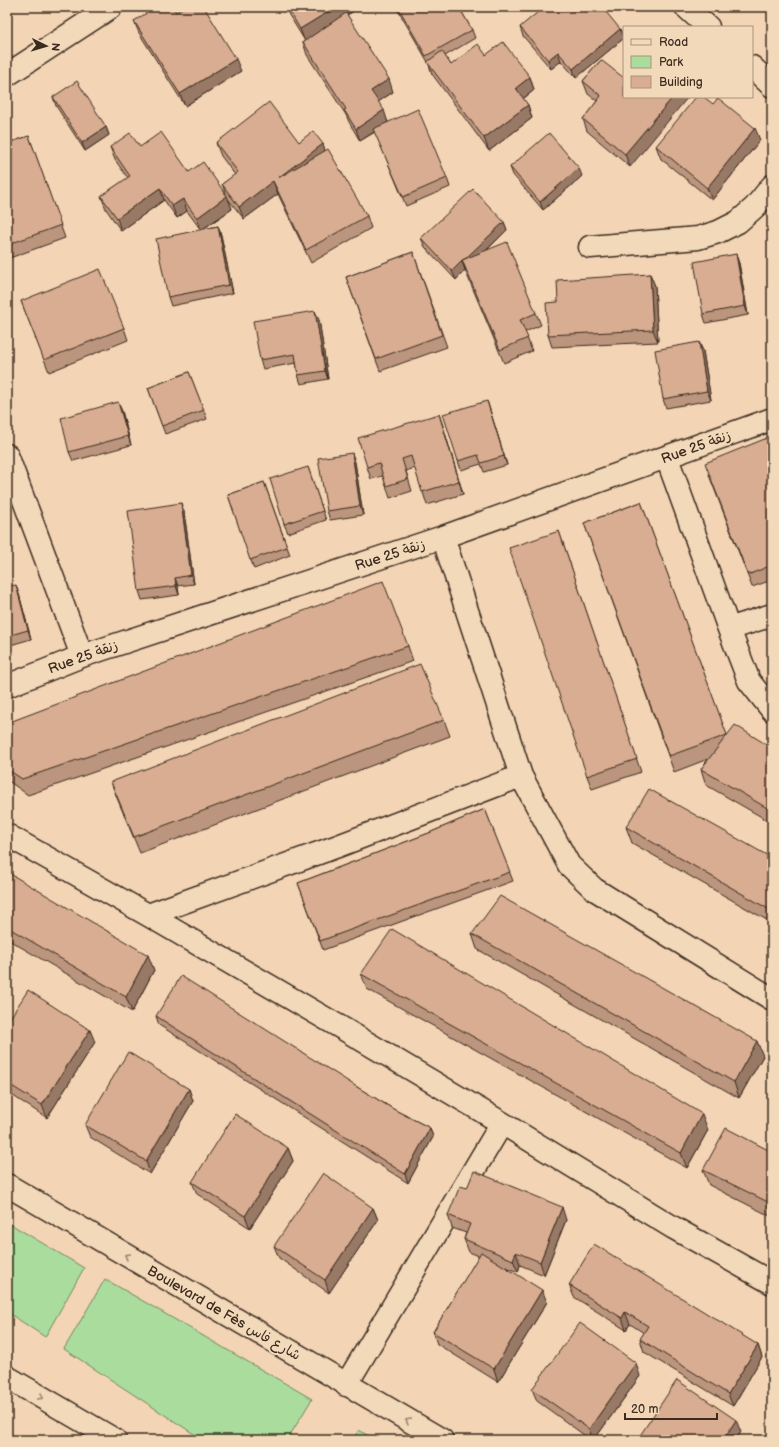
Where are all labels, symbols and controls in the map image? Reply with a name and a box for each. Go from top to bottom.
north arrow [26,26,66,66]
legend [623,26,753,98]
text: Road [659,35,688,50]
text: N [49,42,62,52]
text: Park [659,55,683,70]
text: Building [659,75,703,90]
street label: Rue 25 زنقة [659,427,733,467]
street label: Rue 25 زنقة [353,536,427,574]
street label: Rue 25 زنقة [46,637,120,677]
one-way arrow [124,1253,131,1260]
street label: Boulevard de Fès شارع فاس [144,1262,304,1365]
one-way arrow [37,1392,44,1399]
scale bar [625,1395,717,1421]
text: 20 m [631,1402,658,1417]
one-way arrow [405,1418,412,1425]

